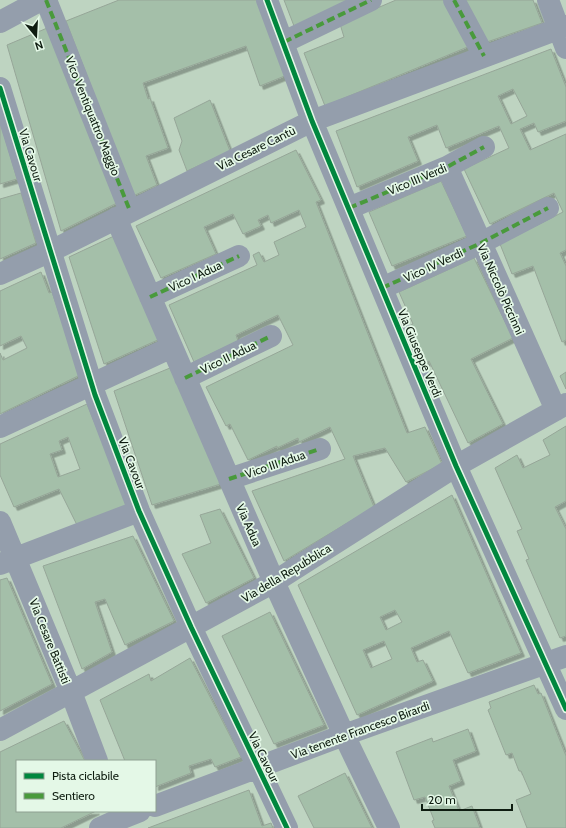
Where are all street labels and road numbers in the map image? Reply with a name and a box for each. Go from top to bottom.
street label: Vico Ventiquattro Maggio [62,54,124,178]
street label: Via Cesare Cantù [214,123,298,173]
street label: Via Cavour [16,127,46,183]
street label: Vico III Verdi [385,160,449,198]
street label: Via Niccolò Piccinni [474,241,528,337]
street label: Vico IV Verdi [401,245,465,285]
street label: Vico I Adua [166,257,224,295]
street label: Via Giuseppe Verdi [395,307,445,399]
street label: Vico II Adua [198,337,258,377]
street label: Via Cavour [115,435,149,491]
street label: Vico III Adua [243,447,307,481]
street label: Via Adua [233,501,265,549]
street label: Via della Repubblica [239,540,334,606]
street label: Via Cesare Battisti [26,596,74,686]
street label: Via tenente Francesco Birardi [289,698,431,762]
street label: Via Cavour [245,729,283,785]

